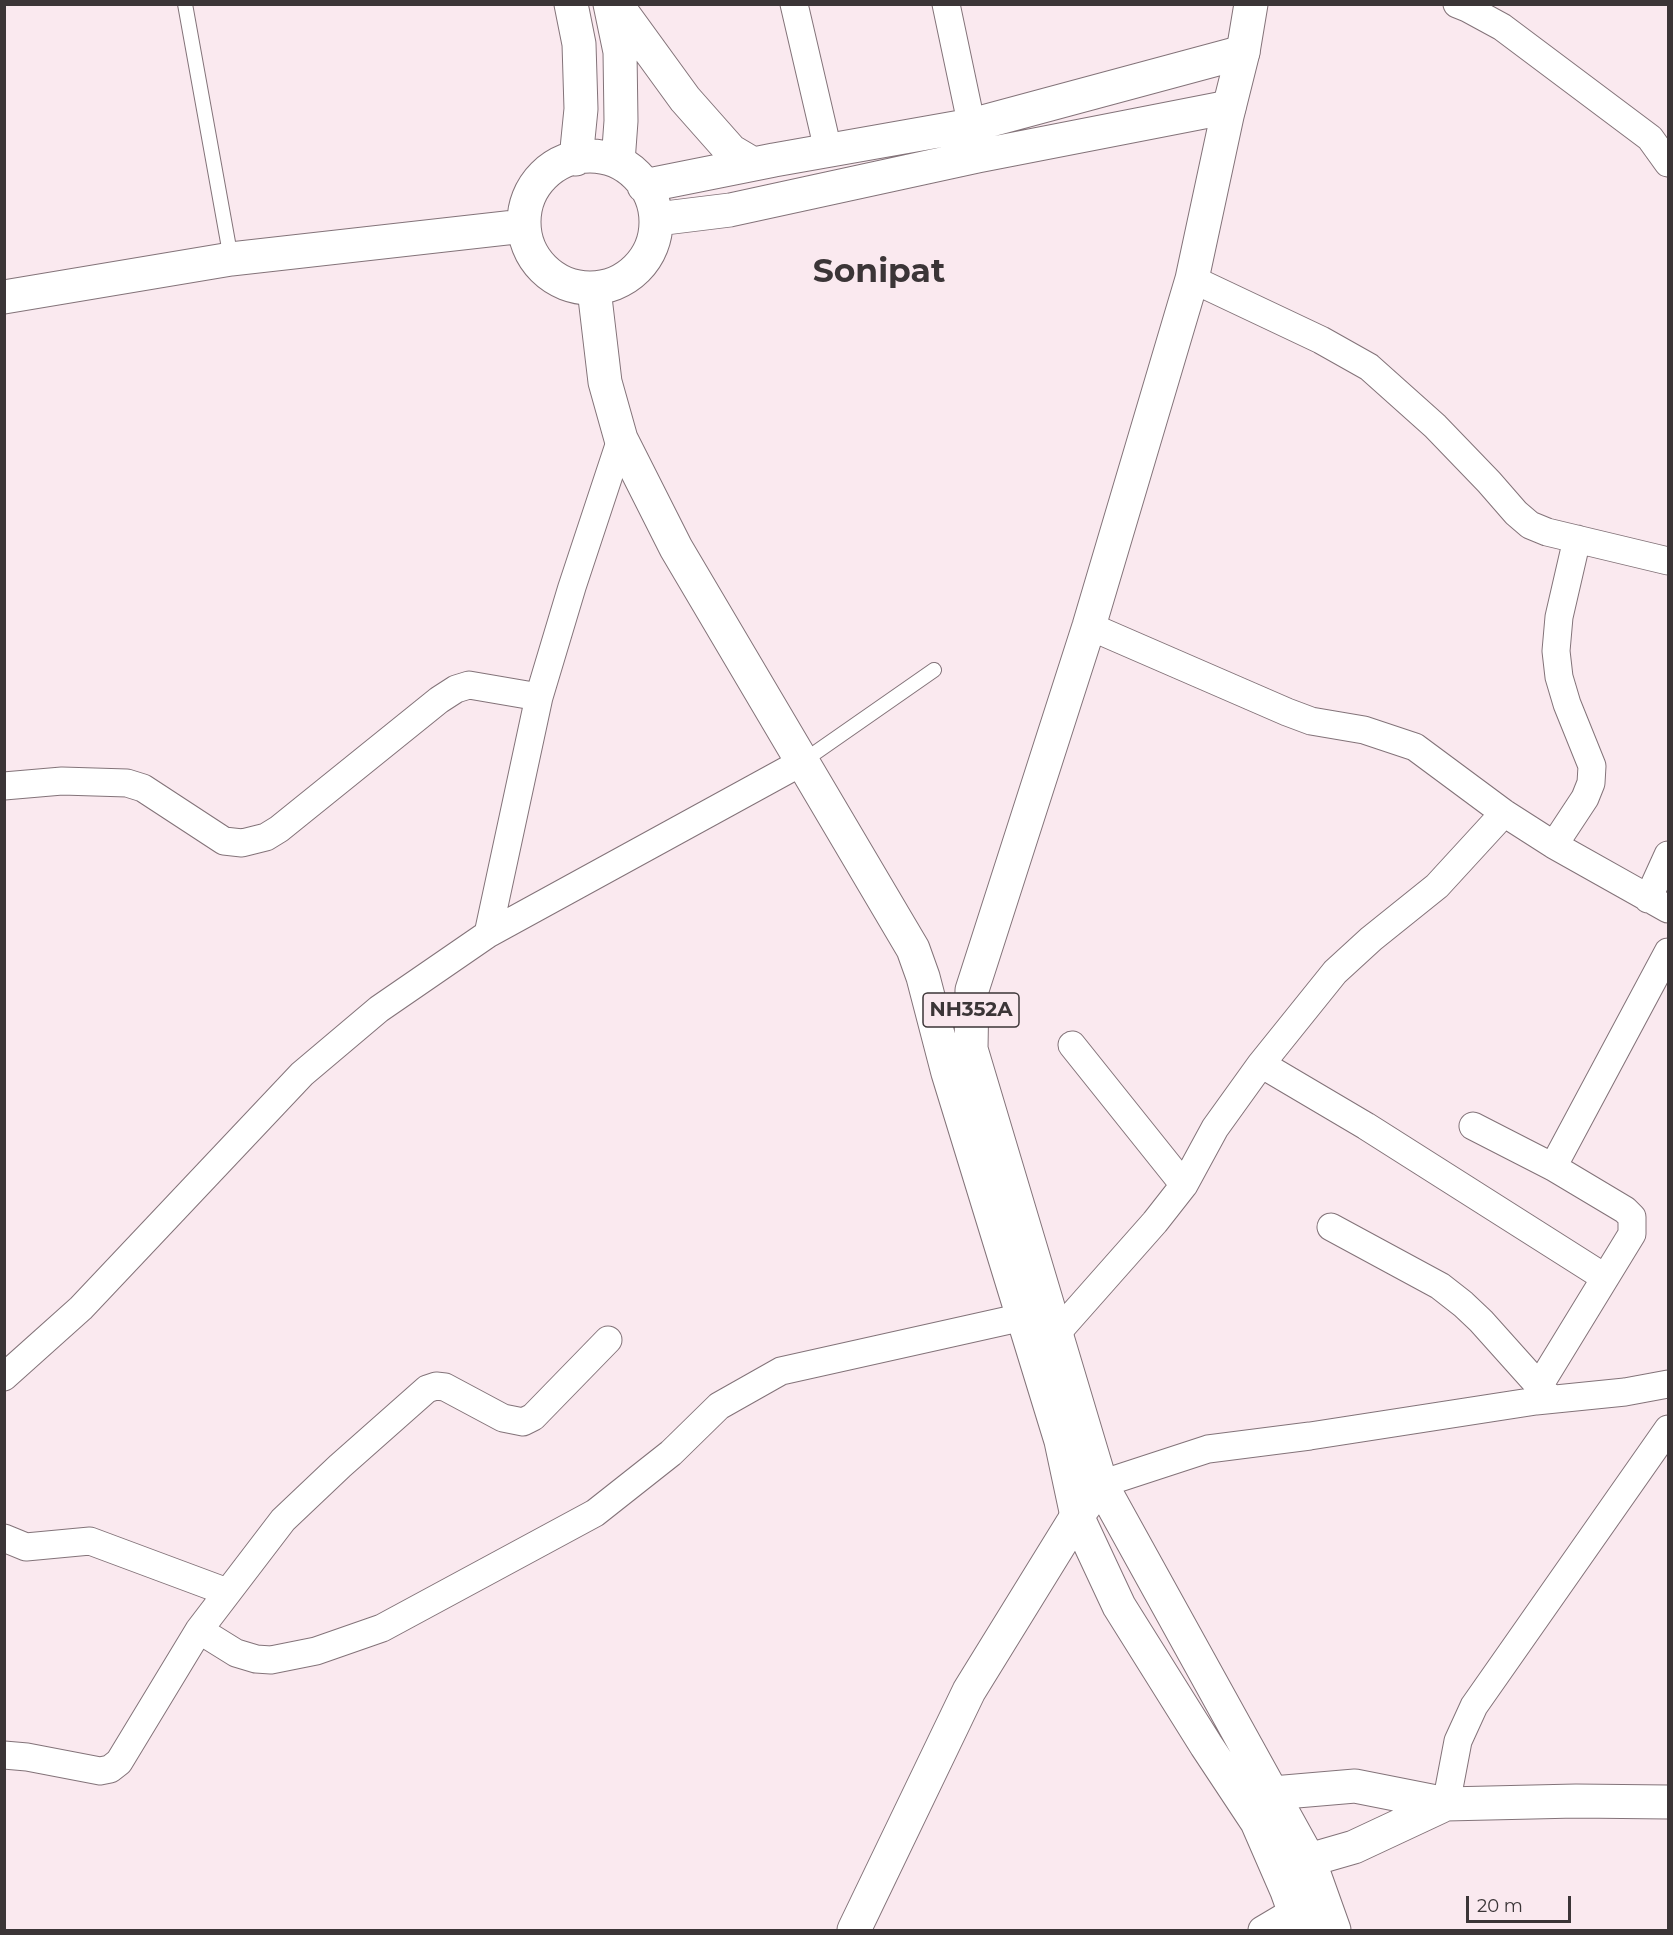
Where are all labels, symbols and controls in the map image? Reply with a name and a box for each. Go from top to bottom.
district label: Sonipat [813,252,945,292]
road number: NH352A [923,993,1019,1027]
scale bar [1469,1884,1574,1922]
text: 20 m [1477,1895,1523,1917]

